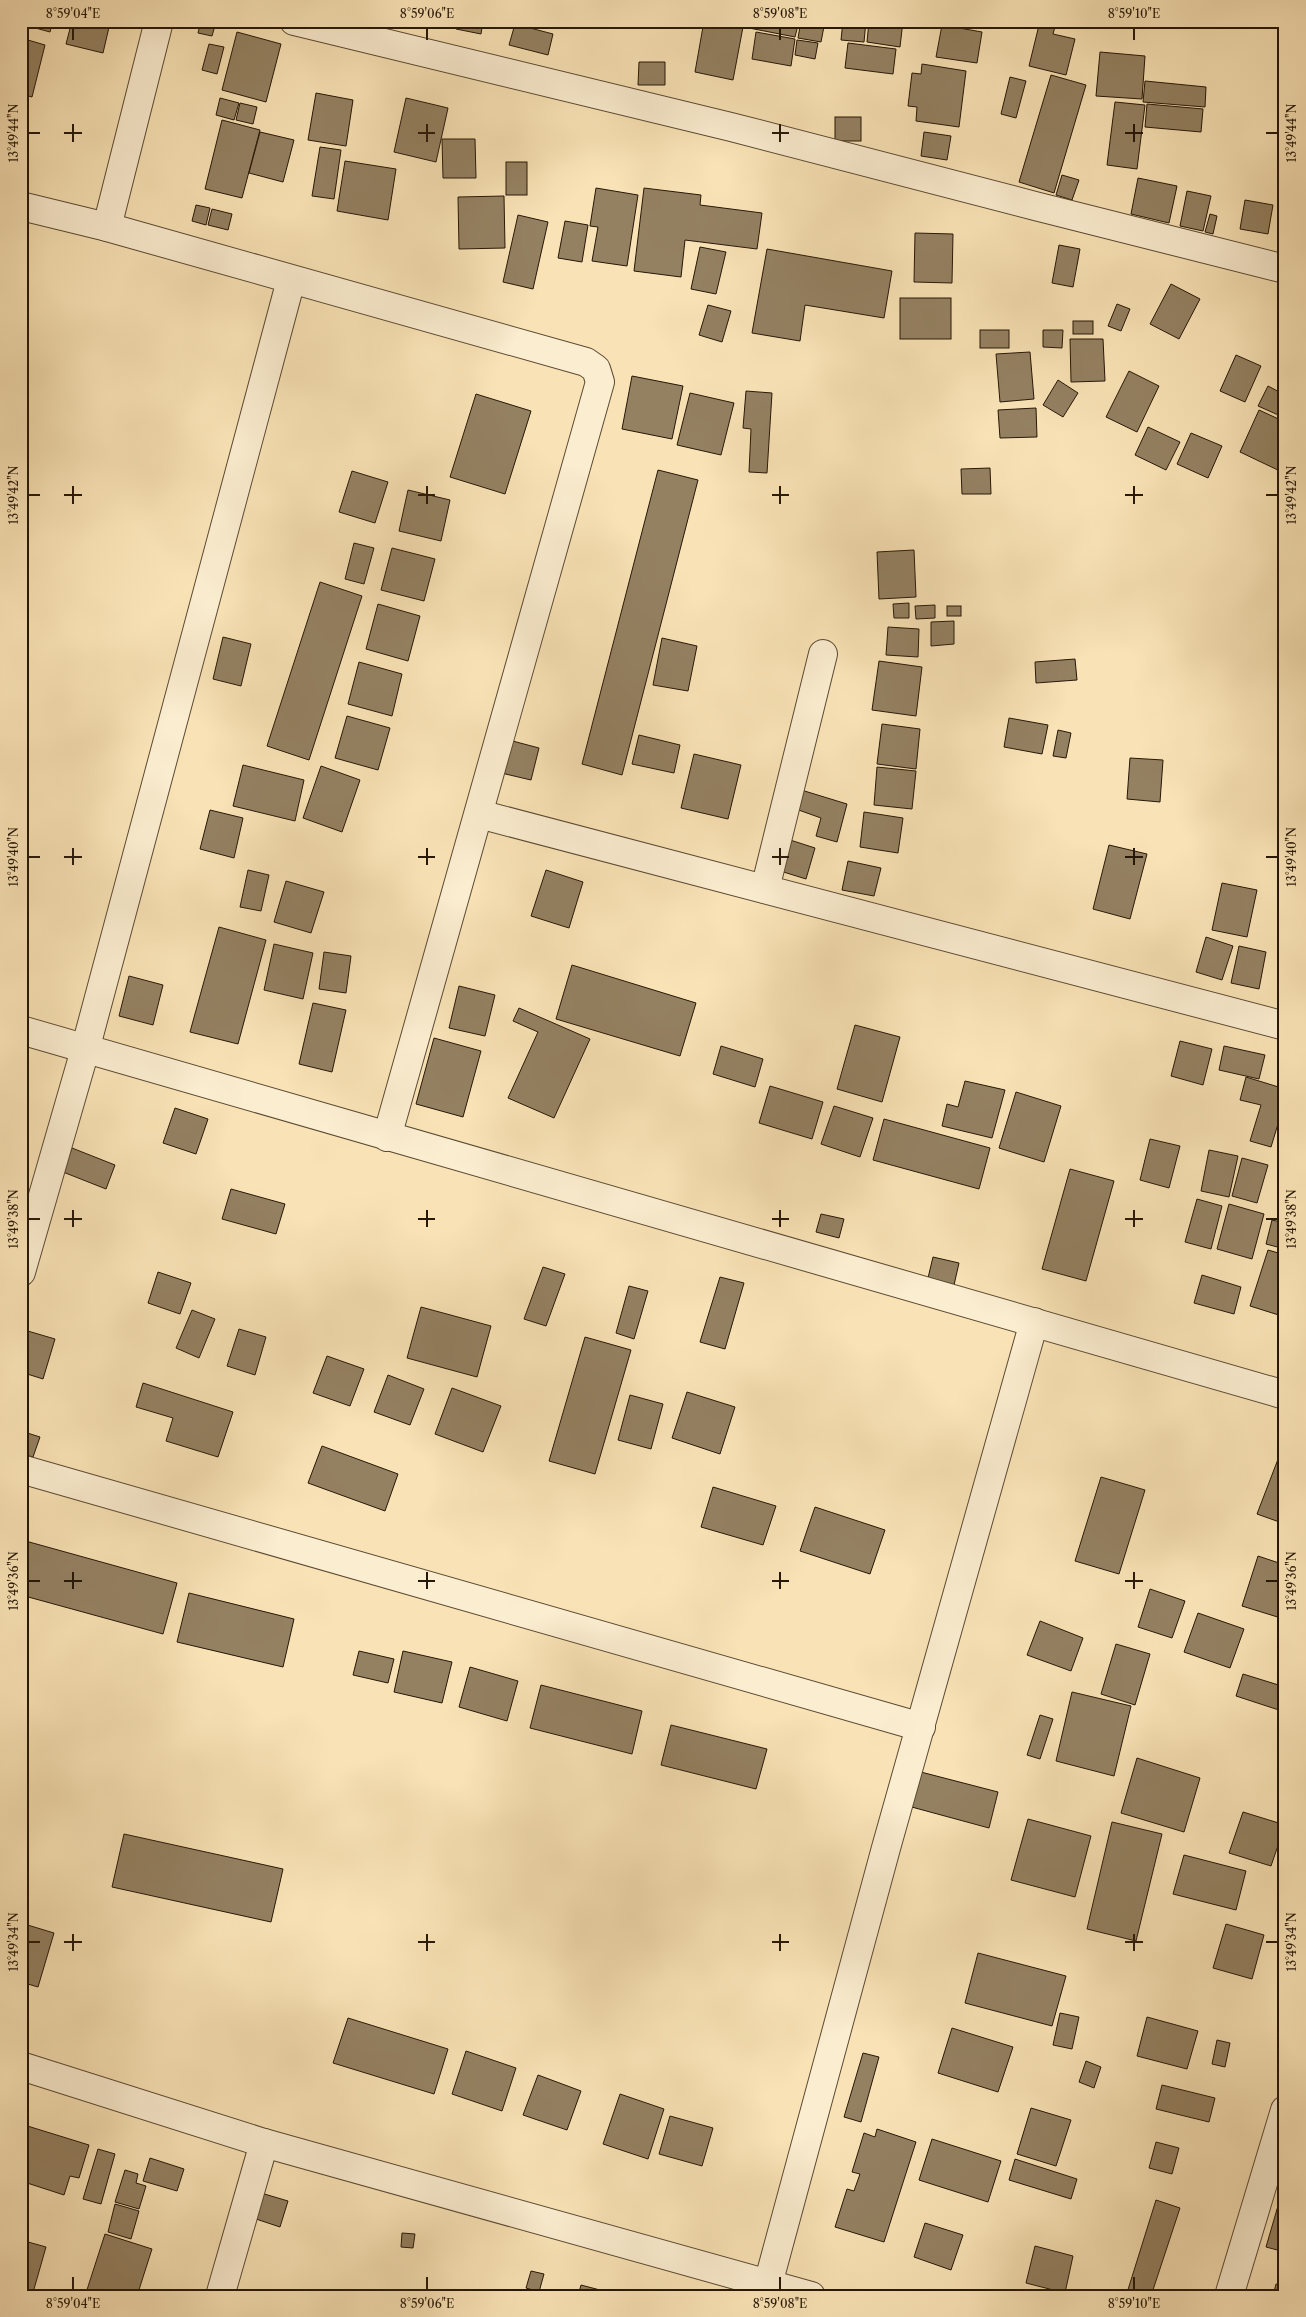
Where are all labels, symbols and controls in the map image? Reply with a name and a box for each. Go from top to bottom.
text: 8°59'04"E [46,6,100,21]
text: 8°59'06"E [400,6,454,21]
text: 8°59'08"E [753,6,807,21]
text: 8°59'10"E [1108,6,1160,21]
text: 13°49'44"N [6,103,21,162]
text: 13°49'44"N [1284,103,1299,162]
text: 13°49'42"N [6,465,21,524]
text: 13°49'42"N [1284,465,1299,524]
text: 13°49'40"N [6,827,21,887]
text: 13°49'40"N [1284,827,1299,887]
text: 13°49'38"N [6,1189,21,1249]
text: 13°49'38"N [1284,1189,1299,1249]
text: 13°49'36"N [6,1551,21,1611]
text: 13°49'36"N [1284,1551,1299,1611]
text: 13°49'34"N [6,1912,21,1972]
text: 13°49'34"N [1284,1912,1299,1972]
text: 8°59'04"E [46,2296,100,2311]
text: 8°59'06"E [400,2296,454,2311]
text: 8°59'08"E [753,2296,807,2311]
text: 8°59'10"E [1108,2296,1160,2311]

